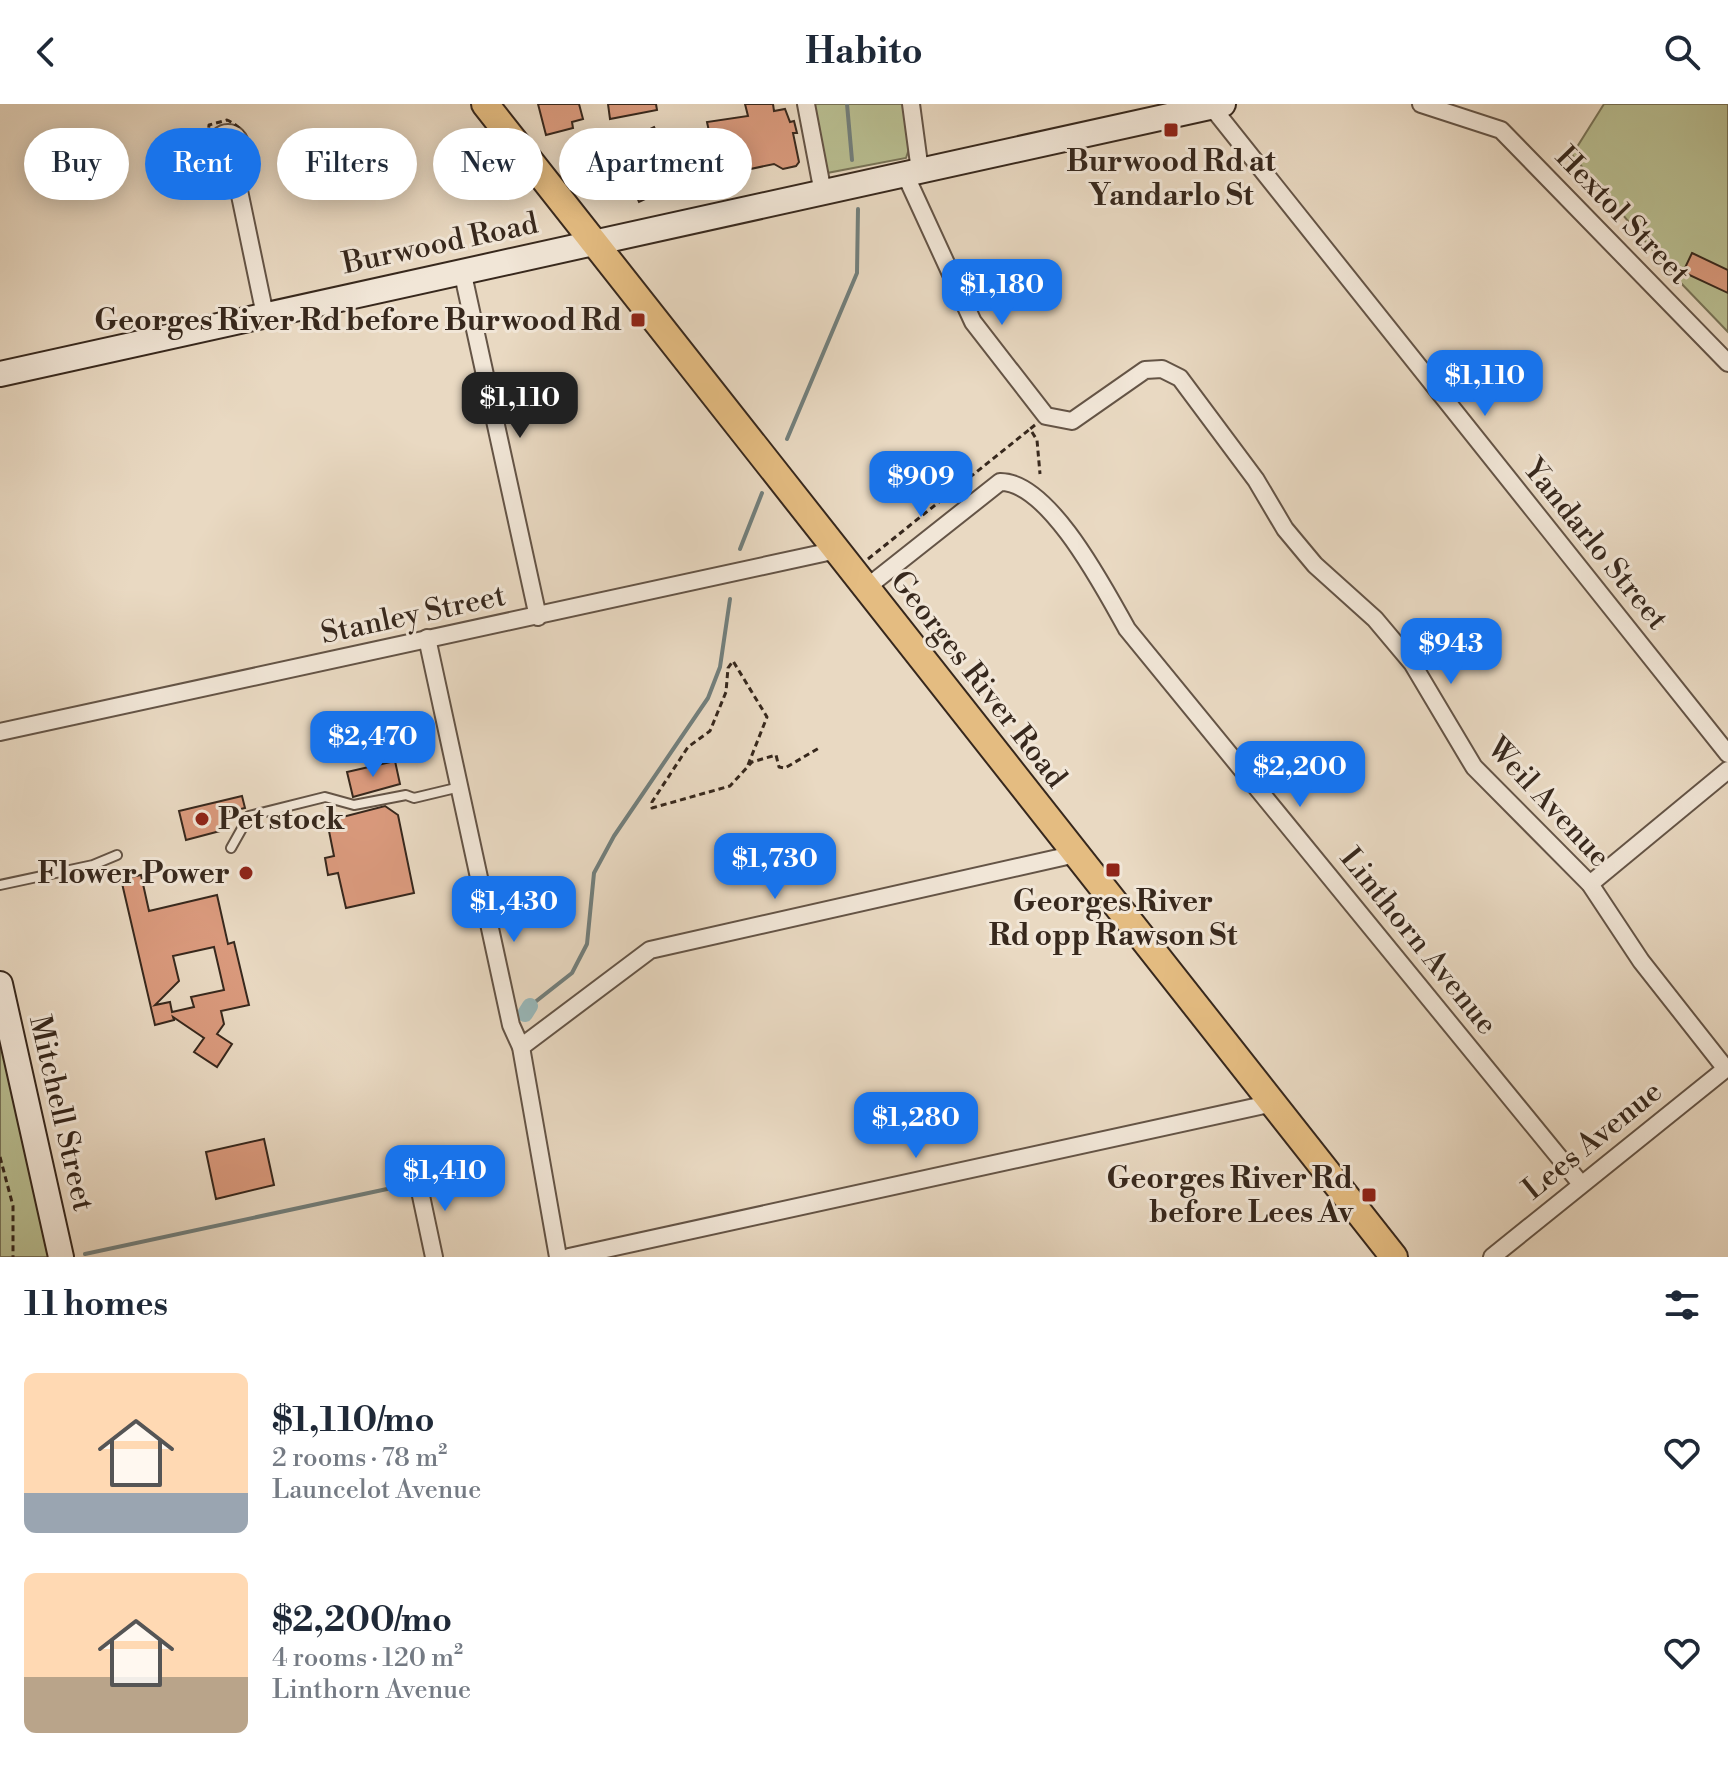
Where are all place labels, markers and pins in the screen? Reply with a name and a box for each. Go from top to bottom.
marker: Burwood Rd at Yandarlo St [1162,121,1180,139]
place label: Burwood Rd at Yandarlo St [1066,143,1276,215]
pin: $1,180 [937,259,1067,327]
place label: Georges River Rd before Burwood Rd [94,302,622,340]
marker: Georges River Rd before Burwood Rd [629,311,647,329]
pin: $1,110 [1420,350,1550,418]
pin: $1,110 [455,372,585,440]
pin: $909 [874,451,968,519]
pin: $943 [1404,618,1498,686]
pin: $2,470 [308,711,438,779]
pin: $2,200 [1235,741,1365,809]
place label: Pet stock [218,801,345,839]
marker: Pet stock [193,810,211,828]
pin: $1,730 [710,833,840,901]
place label: Flower Power [37,855,230,893]
marker: Georges River Rd opp Rawson St [1104,861,1122,879]
marker: Flower Power [237,864,255,882]
pin: $1,430 [449,876,579,944]
place label: Georges River Rd opp Rawson St [989,883,1238,955]
pin: $1,280 [851,1092,981,1160]
pin: $1,410 [380,1145,510,1213]
place label: Georges River Rd before Lees Av [1106,1160,1354,1232]
marker: Georges River Rd before Lees Av [1360,1186,1378,1204]

